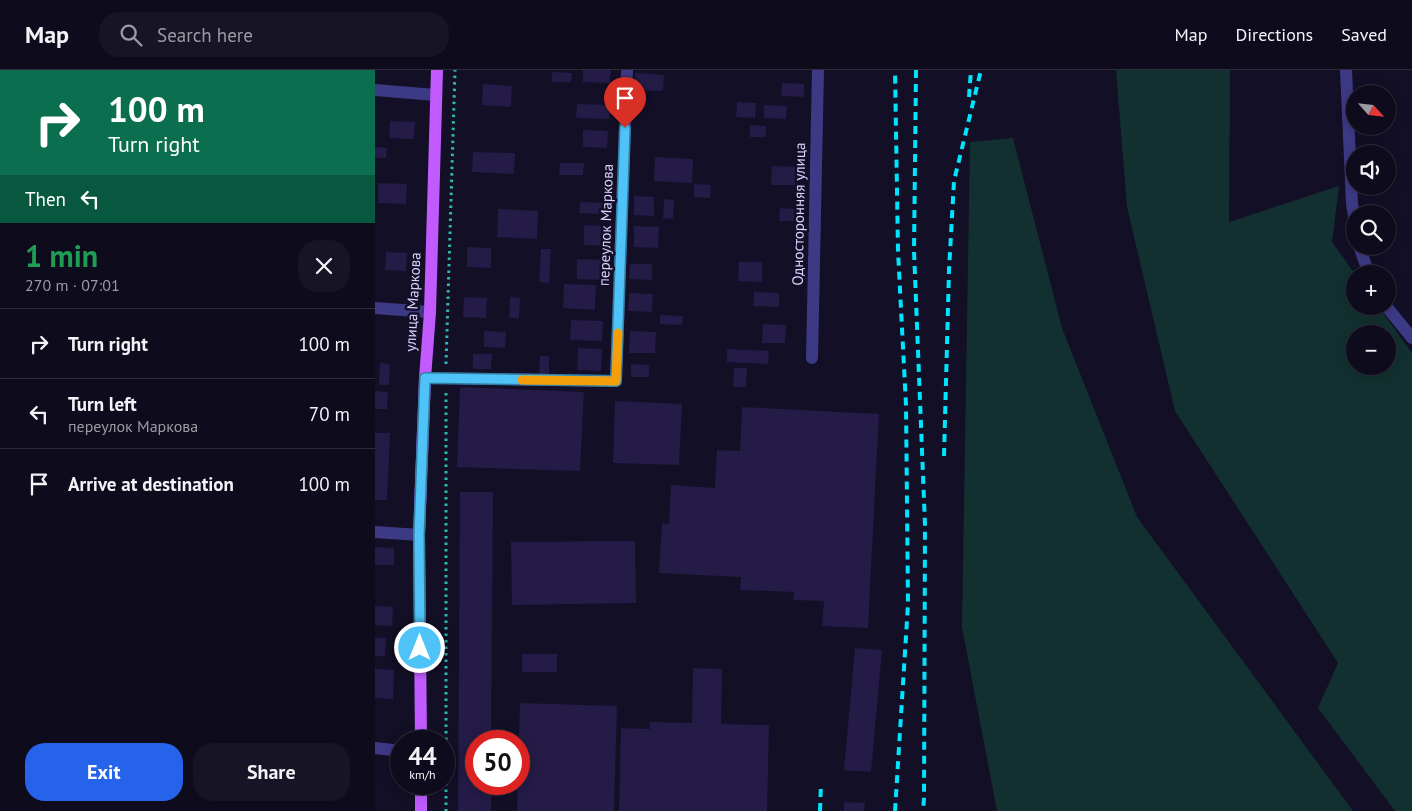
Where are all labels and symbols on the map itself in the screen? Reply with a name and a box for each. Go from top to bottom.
pin [604,77,646,128]
north arrow [1346,85,1396,135]
street label: Односторонняя улица [788,142,809,286]
street label: переулок Маркова [594,164,617,286]
street label: улица Маркова [400,252,425,352]
position arrow [393,621,445,673]
speed limit sign: 50 [465,730,530,795]

